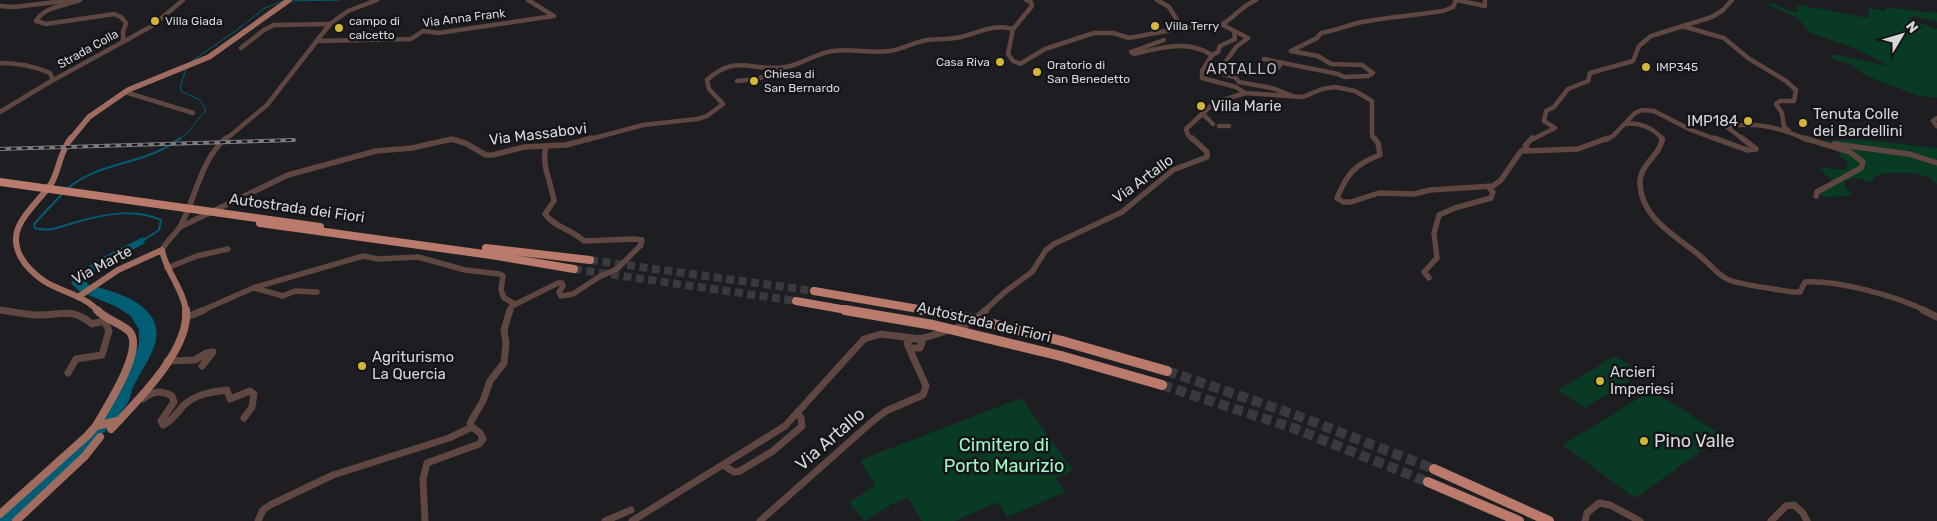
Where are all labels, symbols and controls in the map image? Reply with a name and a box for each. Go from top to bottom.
street label: Via Anna Frank [422,6,507,30]
north arrow [1877,10,1927,60]
place label: Villa Giada [165,14,223,28]
place label: campo di calcetto [349,14,400,42]
marker: Villa Giada [149,15,161,27]
text: N [1902,18,1922,37]
place label: Villa Terry [1165,19,1219,33]
marker: Villa Terry [1149,20,1161,32]
marker: campo di calcetto [333,22,345,34]
street label: Strada Colla [55,27,121,71]
place label: Casa Riva [936,55,990,69]
marker: Casa Riva [994,56,1006,68]
place label: Oratorio di San Benedetto [1047,58,1130,86]
district label: ARTALLO [1206,60,1278,78]
place label: IMP345 [1656,60,1698,74]
marker: IMP345 [1640,61,1652,73]
marker: Oratorio di San Benedetto [1031,66,1043,78]
place label: Chiesa di San Bernardo [764,67,840,95]
marker: Chiesa di San Bernardo [748,75,760,87]
place label: Villa Marie [1211,97,1282,115]
marker: Villa Marie [1195,100,1207,112]
place label: Tenuta Colle dei Bardellini [1813,105,1902,140]
place label: IMP184 [1687,112,1738,130]
marker: IMP184 [1742,115,1754,127]
marker: Tenuta Colle dei Bardellini [1797,117,1809,129]
street label: Via Massabovi [488,119,588,149]
street label: Via Artallo [1109,151,1177,207]
street label: Autostrada dei Fiori [228,190,366,226]
street label: Via Marte [69,242,135,288]
street label: Autostrada dei Fiori [915,298,1053,346]
place label: Agriturismo La Quercia [372,348,454,383]
marker: Agriturismo La Quercia [356,360,368,372]
place label: Arcieri Imperiesi [1610,363,1674,398]
marker: Arcieri Imperiesi [1594,375,1606,387]
street label: Via Artallo [791,403,869,475]
place label: Pino Valle [1654,430,1735,452]
park label: Cimitero di Porto Maurizio [944,434,1064,477]
marker: Pino Valle [1638,435,1650,447]

